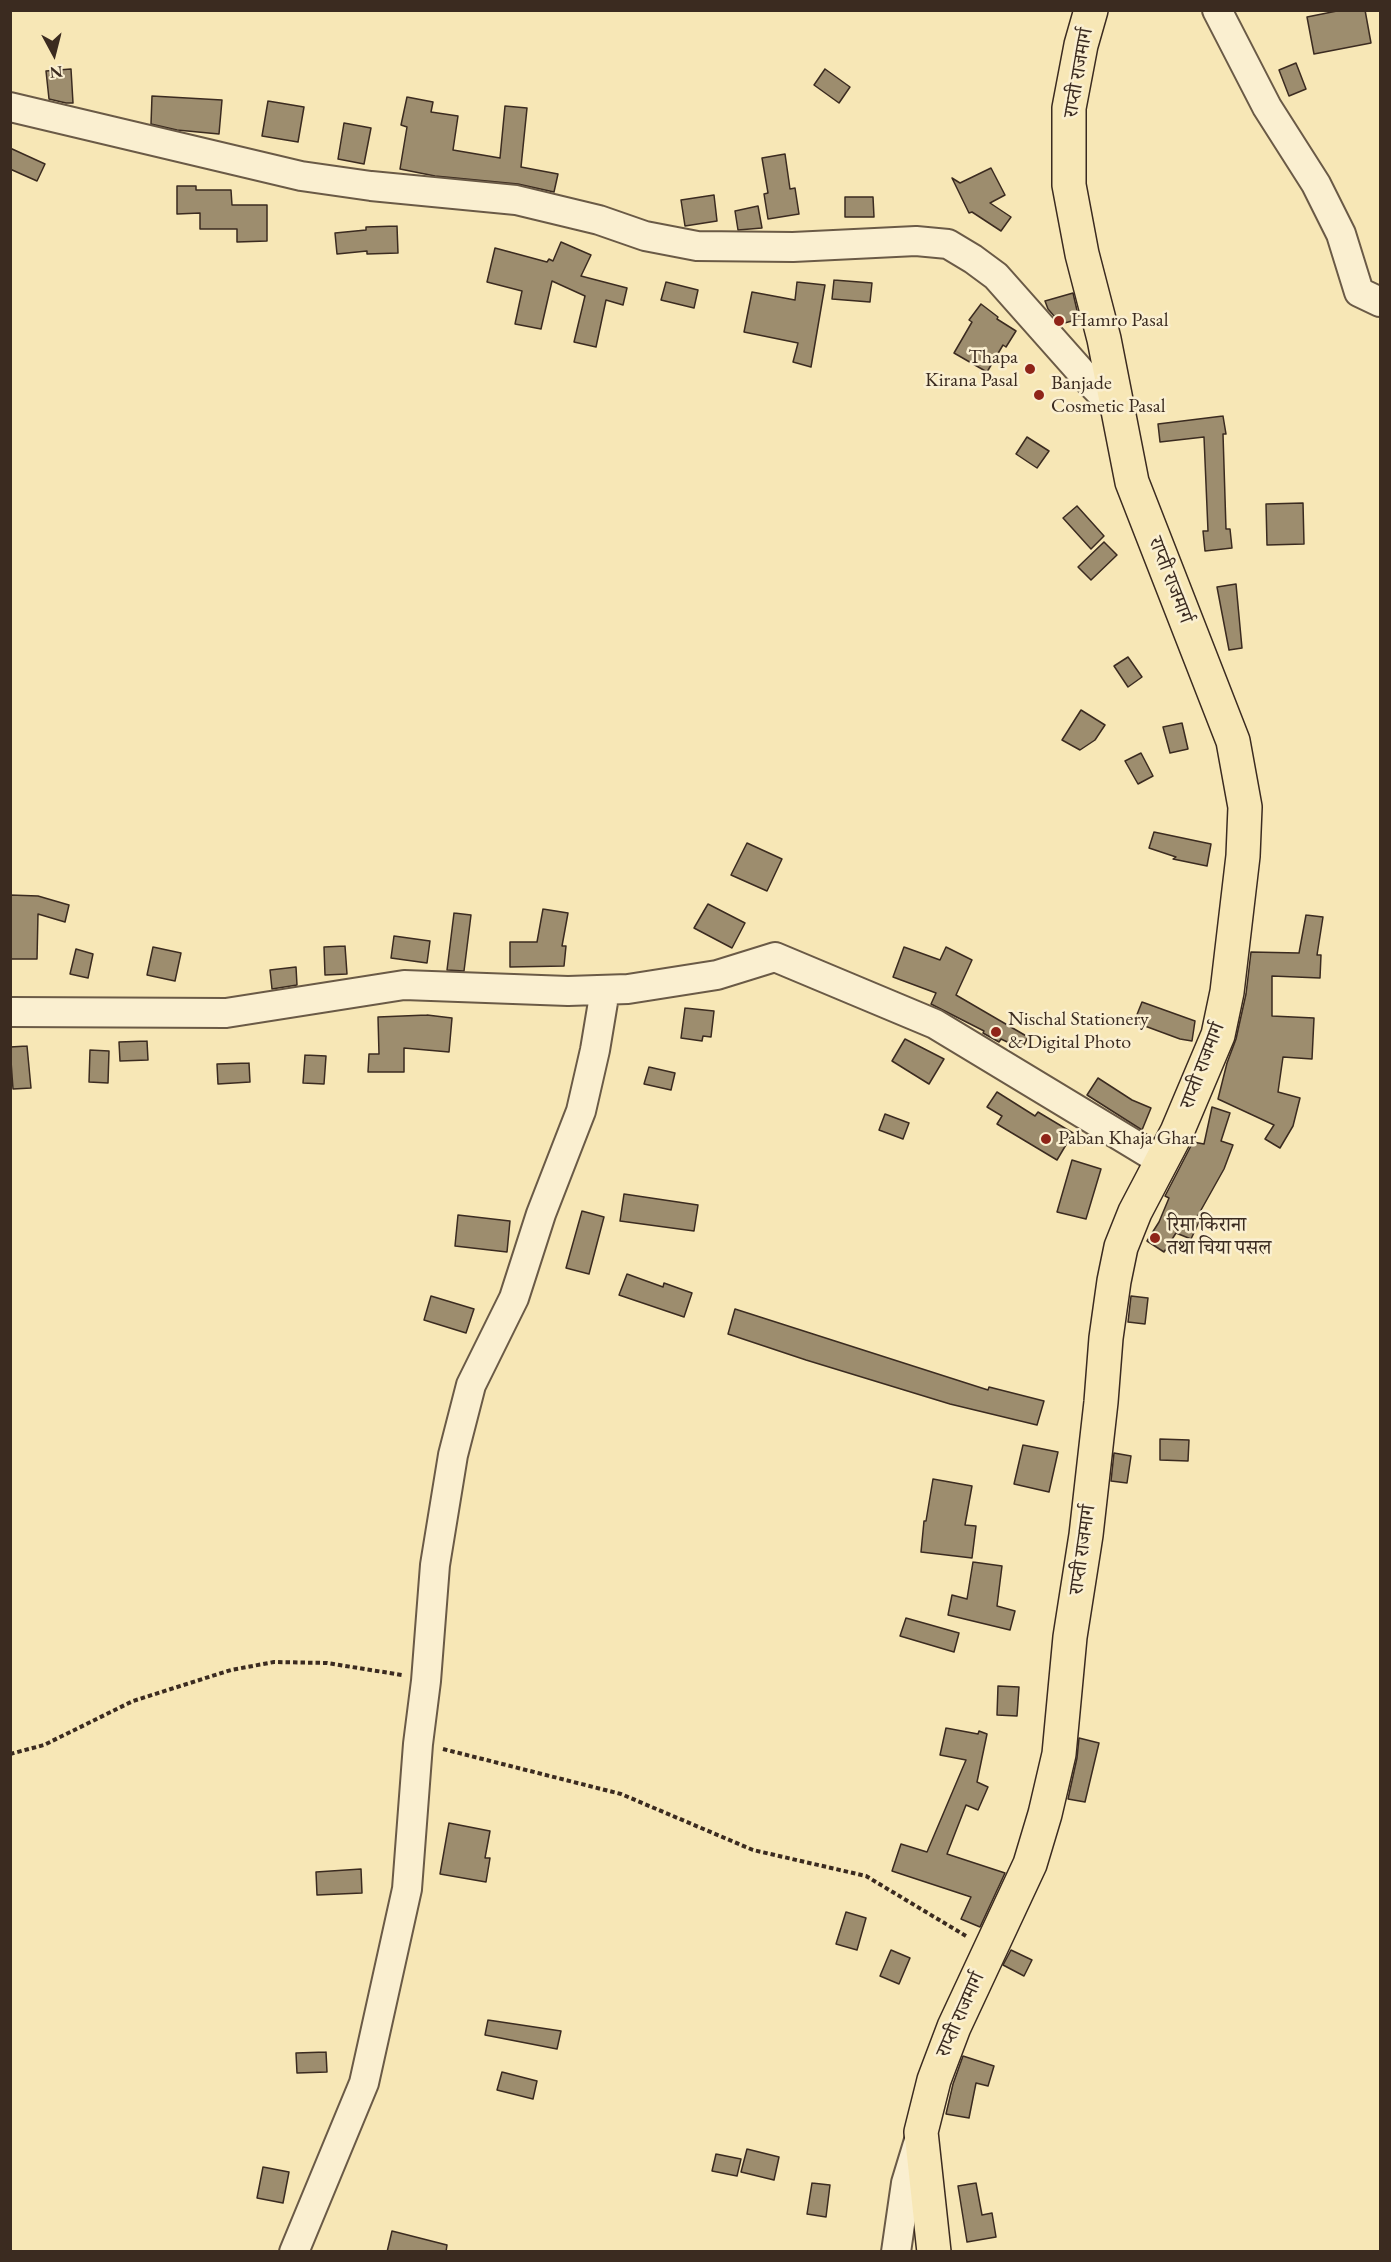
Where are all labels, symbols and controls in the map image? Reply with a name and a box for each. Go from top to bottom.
north arrow [24,24,84,84]
street label: राप्ती राजमार्ग [1059,26,1099,120]
text: N [49,61,64,84]
place label: Hamro Pasal [1071,309,1169,333]
marker: Hamro Pasal [1052,314,1066,328]
place label: Thapa Kirana Pasal [925,346,1018,393]
marker: Thapa Kirana Pasal [1023,362,1037,376]
place label: Banjade Cosmetic Pasal [1051,372,1165,419]
marker: Banjade Cosmetic Pasal [1032,388,1046,402]
street label: राप्ती राजमार्ग [1143,533,1197,627]
place label: Nischal Stationery & Digital Photo [1008,1008,1149,1055]
street label: राप्ती राजमार्ग [1176,1019,1230,1113]
marker: Nischal Stationery & Digital Photo [989,1025,1003,1039]
place label: Paban Khaja Ghar [1058,1127,1196,1151]
marker: Paban Khaja Ghar [1039,1132,1053,1146]
place label: रिमा किराना तथा चिया पसल [1167,1214,1271,1261]
marker: रिमा किराना तथा चिया पसल [1148,1231,1162,1245]
street label: राप्ती राजमार्ग [1065,1503,1101,1597]
street label: राप्ती राजमार्ग [932,1969,990,2061]

